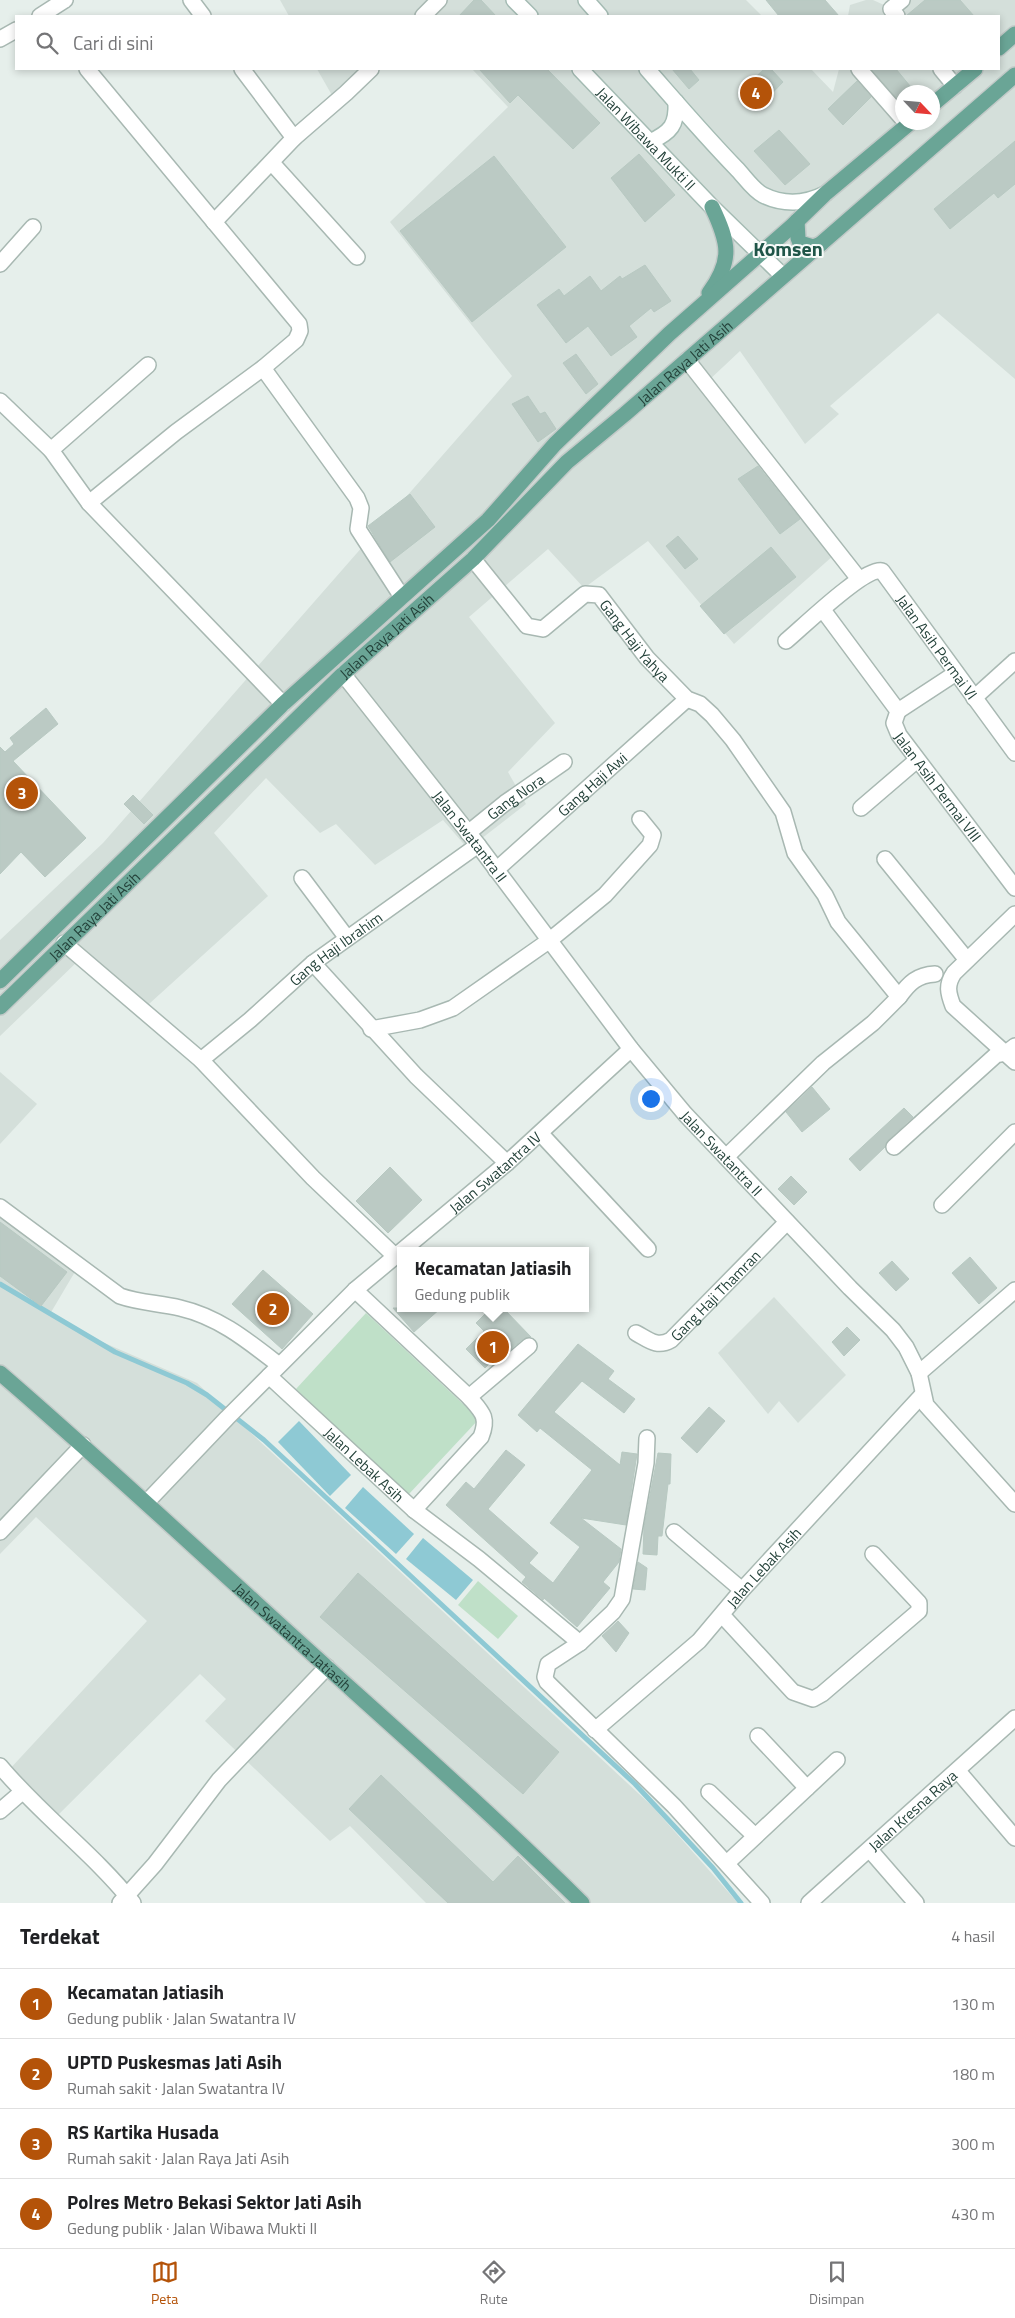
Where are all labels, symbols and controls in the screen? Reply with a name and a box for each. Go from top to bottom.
search box [15,15,1000,70]
text: Cari di sini [73,28,154,57]
icon: search [33,29,61,57]
pin: 4 [740,74,772,112]
street label: Jalan Wibawa Mukti II [591,81,701,195]
north arrow [895,85,940,130]
district label: Komsen [753,233,823,264]
street label: Jalan Raya Jati Asih [632,314,737,410]
street label: Jalan Raya Jati Asih [334,587,439,684]
street label: Jalan Asih Permai VI [891,589,984,704]
street label: Gang Haji Yahya [594,594,676,687]
street label: Jalan Asih Permai VIII [889,727,987,846]
street label: Gang Haji Awi [552,746,632,821]
street label: Gang Nora [482,767,549,825]
pin: 3 [6,774,38,812]
street label: Jalan Swatantra II [427,785,513,887]
street label: Jalan Raya Jati Asih [43,866,145,966]
street label: Gang Haji Ibrahim [284,906,387,991]
your location [638,1086,664,1112]
street label: Jalan Swatantra II [676,1105,768,1201]
street label: Jalan Swatantra IV [444,1125,546,1219]
street label: Gang Haji Thamran [665,1244,765,1346]
popup [397,1247,589,1312]
text: Kecamatan Jatiasih [414,1253,572,1282]
text: Gedung publik [414,1282,510,1306]
pin: 2 [257,1290,289,1328]
pin: 1 [477,1328,509,1366]
street label: Jalan Lebak Asih [319,1421,410,1507]
street label: Jalan Lebak Asih [721,1522,806,1612]
street label: Jalan Swatantra-Jatiasih [229,1577,357,1696]
street label: Jalan Kresna Raya [863,1764,962,1856]
text: Terdekat [20,1920,100,1952]
text: 4 hasil [951,1924,995,1948]
text: Kecamatan Jatiasih [67,1977,224,2006]
text: 1 [32,1992,40,2016]
text: 130 m [951,1992,995,2016]
text: Gedung publik · Jalan Swatantra IV [67,2006,296,2030]
text: UPTD Puskesmas Jati Asih [67,2047,282,2076]
text: 2 [32,2062,40,2086]
text: 180 m [951,2062,995,2086]
text: Rumah sakit · Jalan Swatantra IV [67,2076,285,2100]
text: RS Kartika Husada [67,2117,219,2146]
text: 3 [32,2132,40,2156]
text: 300 m [951,2132,995,2156]
text: Rumah sakit · Jalan Raya Jati Asih [67,2146,289,2170]
text: Polres Metro Bekasi Sektor Jati Asih [67,2187,362,2216]
text: 4 [32,2202,40,2226]
text: 430 m [951,2202,995,2226]
text: Gedung publik · Jalan Wibawa Mukti II [67,2216,317,2240]
tab: Peta [151,2258,179,2309]
tab: Rute [480,2258,508,2309]
tab: Disimpan [809,2258,864,2309]

